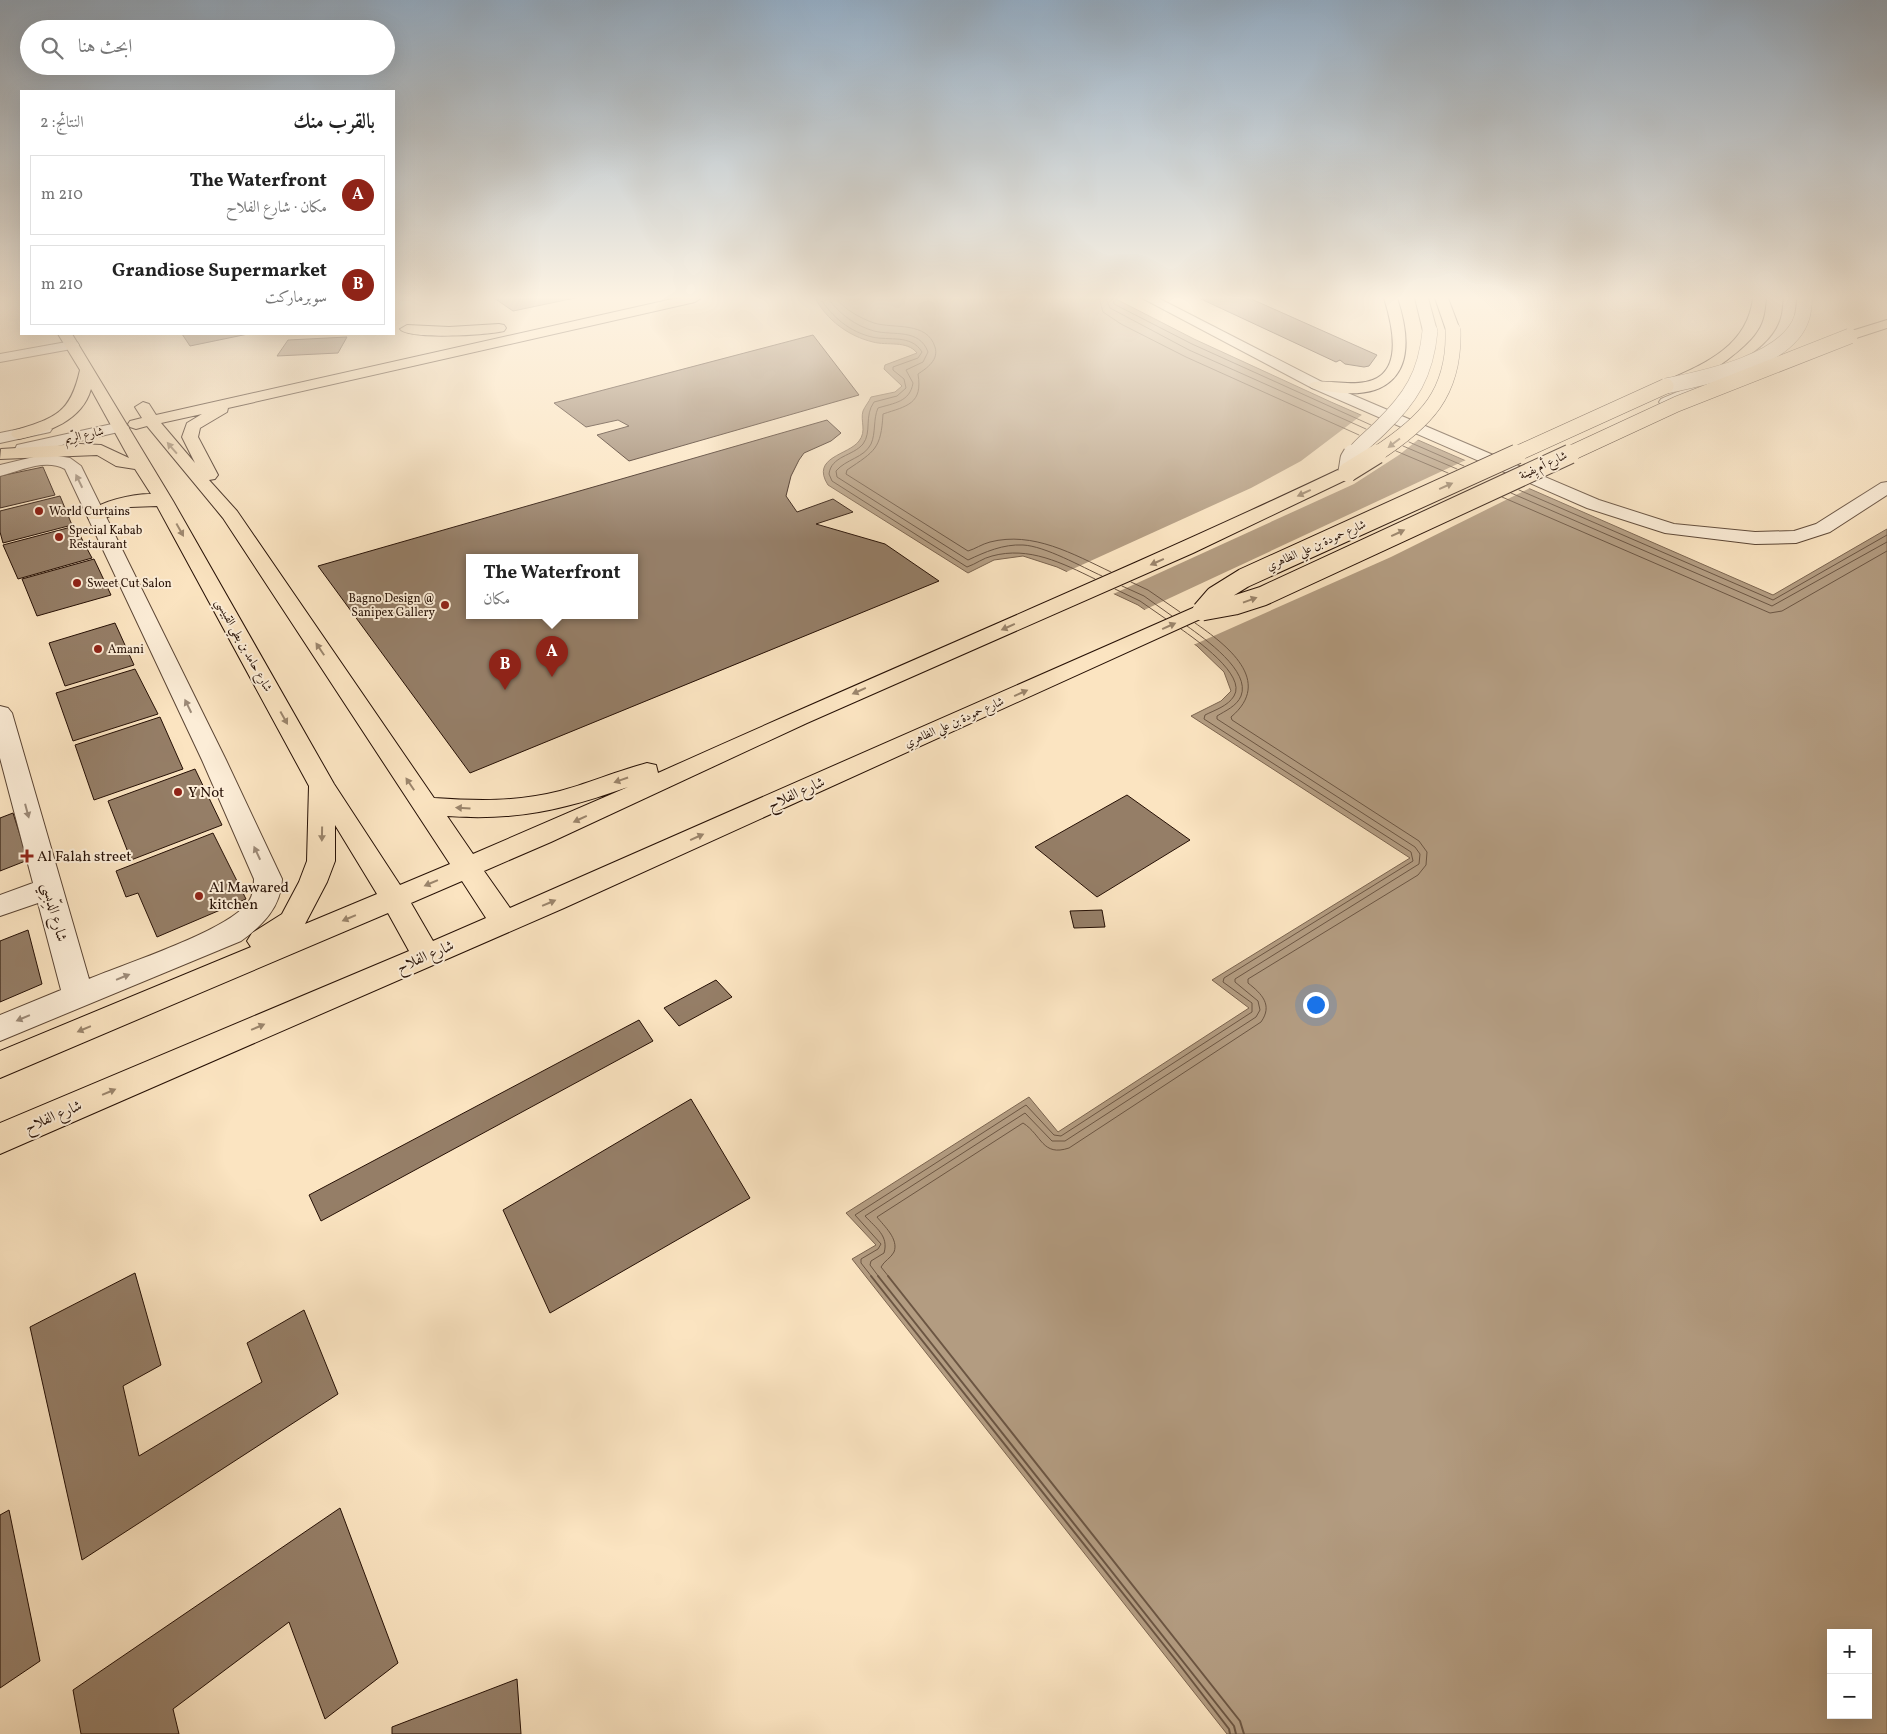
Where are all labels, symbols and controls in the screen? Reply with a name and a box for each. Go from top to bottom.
search box [20,20,395,75]
icon: search [38,34,66,62]
text: ابحث هنا [78,34,132,60]
text: بالقرب منك [293,108,375,137]
text: النتائج: 2 [40,112,84,134]
text: The Waterfront [190,168,327,194]
text: 210 m [41,184,83,206]
text: A [352,184,364,206]
text: مكان · شارع الفلاح [226,197,327,219]
text: Grandiose Supermarket [112,258,327,284]
text: 210 m [41,274,83,296]
text: B [353,274,363,296]
text: سوبرماركت [265,287,327,309]
street label: شارع الرِّيم [63,423,106,450]
one-way arrow [1387,438,1401,448]
one-way arrow [166,443,178,455]
street label: شارع أم يِفينة [1516,447,1571,486]
one-way arrow [75,474,83,488]
one-way arrow [1439,481,1454,490]
one-way arrow [1297,489,1311,497]
place label: World Curtains [49,504,130,520]
marker: World Curtains [33,505,45,517]
street label: شارع حمودة بن علي الظاهري [1264,517,1370,578]
one-way arrow [176,522,184,537]
place label: Special Kabab Restaurant [69,523,143,553]
one-way arrow [1391,529,1405,537]
marker: Special Kabab Restaurant [53,531,65,543]
popup [466,554,638,619]
one-way arrow [1150,558,1164,566]
text: The Waterfront [483,560,621,586]
place label: Sweet Cut Salon [87,576,172,592]
marker: Sweet Cut Salon [71,577,83,589]
text: مكان [483,589,510,611]
place label: Bagno Design @ Sanipex Gallery [349,591,435,621]
street label: شارع حامد بن بطي القبيسي [208,596,275,696]
one-way arrow [1243,596,1258,604]
marker: Bagno Design @ Sanipex Gallery [439,599,451,611]
one-way arrow [1162,621,1176,629]
one-way arrow [1001,623,1015,631]
pin: A [536,636,568,677]
place label: Amani [108,642,144,658]
marker: Amani [92,643,104,655]
one-way arrow [315,643,325,656]
pin: B [489,649,521,690]
one-way arrow [852,688,866,696]
one-way arrow [1014,688,1028,696]
street label: شارع حمودة بن علي الظاهري [902,694,1008,755]
one-way arrow [184,699,192,713]
one-way arrow [280,711,289,724]
street label: شارع الفلاح [765,772,829,817]
one-way arrow [613,776,628,784]
one-way arrow [406,778,415,791]
place label: Y Not [188,783,224,804]
marker: Y Not [172,786,184,798]
one-way arrow [23,803,31,818]
one-way arrow [454,804,470,812]
one-way arrow [573,815,587,823]
one-way arrow [318,827,326,843]
one-way arrow [690,833,704,841]
one-way arrow [252,846,260,860]
place label: Al Falah street [37,847,132,868]
marker: Al Falah street [21,850,33,862]
place label: Al Mawared kitchen [209,878,289,916]
one-way arrow [423,879,438,887]
street label: شارع الدِّبسِي [34,880,73,945]
marker: Al Mawared kitchen [193,890,205,902]
one-way arrow [542,899,556,907]
one-way arrow [342,914,356,922]
street label: شارع الفلاح [393,936,458,980]
one-way arrow [116,973,131,981]
your location [1303,992,1329,1018]
one-way arrow [16,1015,30,1023]
one-way arrow [251,1023,265,1031]
one-way arrow [77,1026,91,1034]
one-way arrow [102,1087,116,1095]
street label: شارع الفلاح [21,1096,86,1140]
map controls [1827,1629,1872,1719]
button: + [1827,1629,1872,1674]
button: − [1827,1674,1872,1719]

